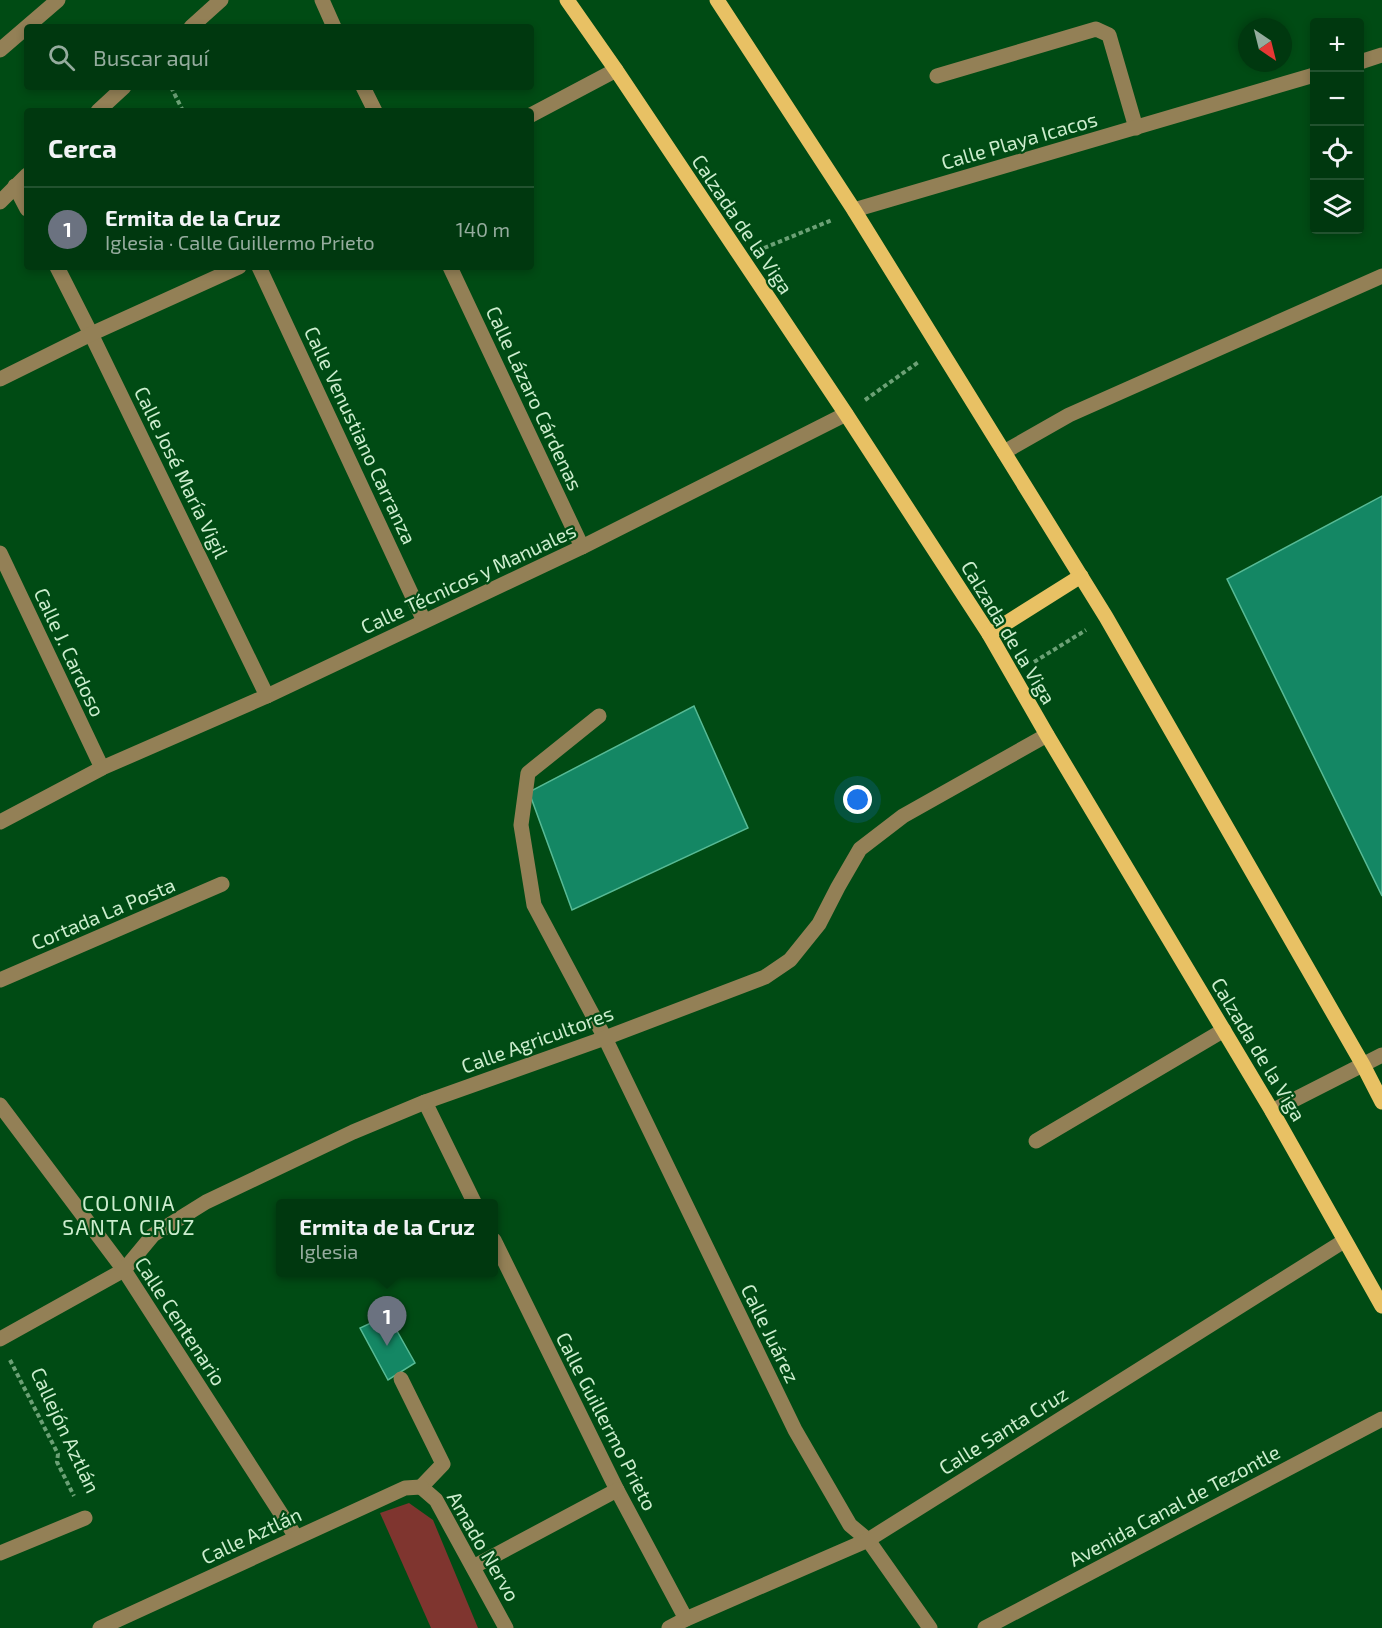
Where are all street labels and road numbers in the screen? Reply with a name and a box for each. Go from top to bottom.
street label: Calle Playa Icacos [938,106,1100,174]
street label: Calzada de la Viga [687,150,799,298]
street label: Calle Lázaro Cárdenas [482,302,588,494]
street label: Calle Venustiano Carranza [300,322,422,548]
street label: Calle José María Vigil [130,382,234,562]
street label: Calle Técnicos y Manuales [357,518,579,638]
street label: Calzada de la Viga [957,556,1061,708]
street label: Calle J. Cardoso [30,584,110,720]
street label: Cortada La Posta [28,872,178,954]
street label: Calzada de la Viga [1207,973,1311,1125]
street label: Calle Agricultores [458,1000,616,1078]
street label: Calle Centenario [130,1252,232,1390]
street label: Calle Juárez [737,1280,805,1386]
street label: Calle Guillermo Prieto [552,1328,662,1514]
street label: Callejón Aztlán [26,1363,106,1497]
street label: Calle Santa Cruz [934,1381,1072,1479]
street label: Avenida Canal de Tezontle [1064,1439,1284,1571]
street label: Amado Nervo [443,1487,525,1605]
street label: Calle Aztlán [197,1501,305,1569]

